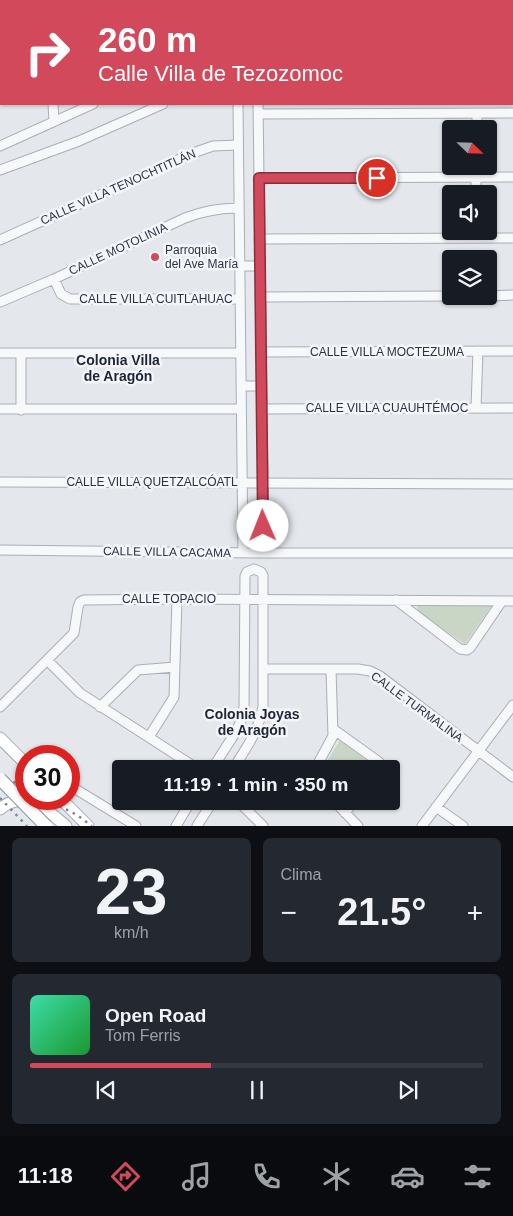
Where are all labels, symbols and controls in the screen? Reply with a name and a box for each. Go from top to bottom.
icon: right [15,20,80,85]
text: 260 m [98,20,197,59]
text: Calle Villa de Tezozomoc [98,61,343,86]
north arrow [442,120,498,175]
map controls [442,120,497,305]
street label: CALLE VILLA TENOCHTITLÁN [38,145,198,228]
pin [356,157,398,199]
icon: arrive [363,164,391,192]
button: sound [442,185,497,240]
street label: CALLE MOTOLINIA [66,220,170,278]
place label: Parroquia del Ave María [165,243,238,271]
button: layers [442,250,497,305]
marker: Parroquia del Ave María [149,251,161,263]
street label: CALLE VILLA CUITLAHUAC [79,292,233,306]
street label: CALLE VILLA MOCTEZUMA [310,345,464,359]
district label: Colonia Villa de Aragón [76,352,160,384]
street label: CALLE VILLA CUAUHTÉMOC [306,400,469,415]
street label: CALLE VILLA QUETZALCÓATL [66,474,238,489]
position arrow [236,499,288,551]
street label: CALLE VILLA CACAMA [103,544,231,560]
street label: CALLE TOPACIO [122,592,216,606]
street label: CALLE TURMALINA [368,669,466,745]
district label: Colonia Joyas de Aragón [205,706,300,738]
speed limit sign: 30 [15,745,80,810]
text: 11:19 · 1 min · 350 m [164,774,348,795]
text: 23 [95,855,167,928]
text: Clima [281,866,321,883]
text: 21.5° [337,891,426,933]
text: − [281,897,297,928]
text: + [467,897,483,928]
text: km/h [114,924,149,941]
text: Open Road [105,1005,206,1026]
text: Tom Ferris [105,1027,181,1044]
icon: previous [92,1076,120,1104]
icon: pause [243,1076,271,1104]
icon: next [394,1076,422,1104]
icon: directions [108,1159,143,1194]
icon: music [179,1159,214,1194]
icon: phone [249,1159,284,1194]
icon: climate [319,1159,354,1194]
icon: car [390,1159,425,1194]
icon: filters [460,1159,495,1194]
text: 11:18 [18,1163,73,1188]

